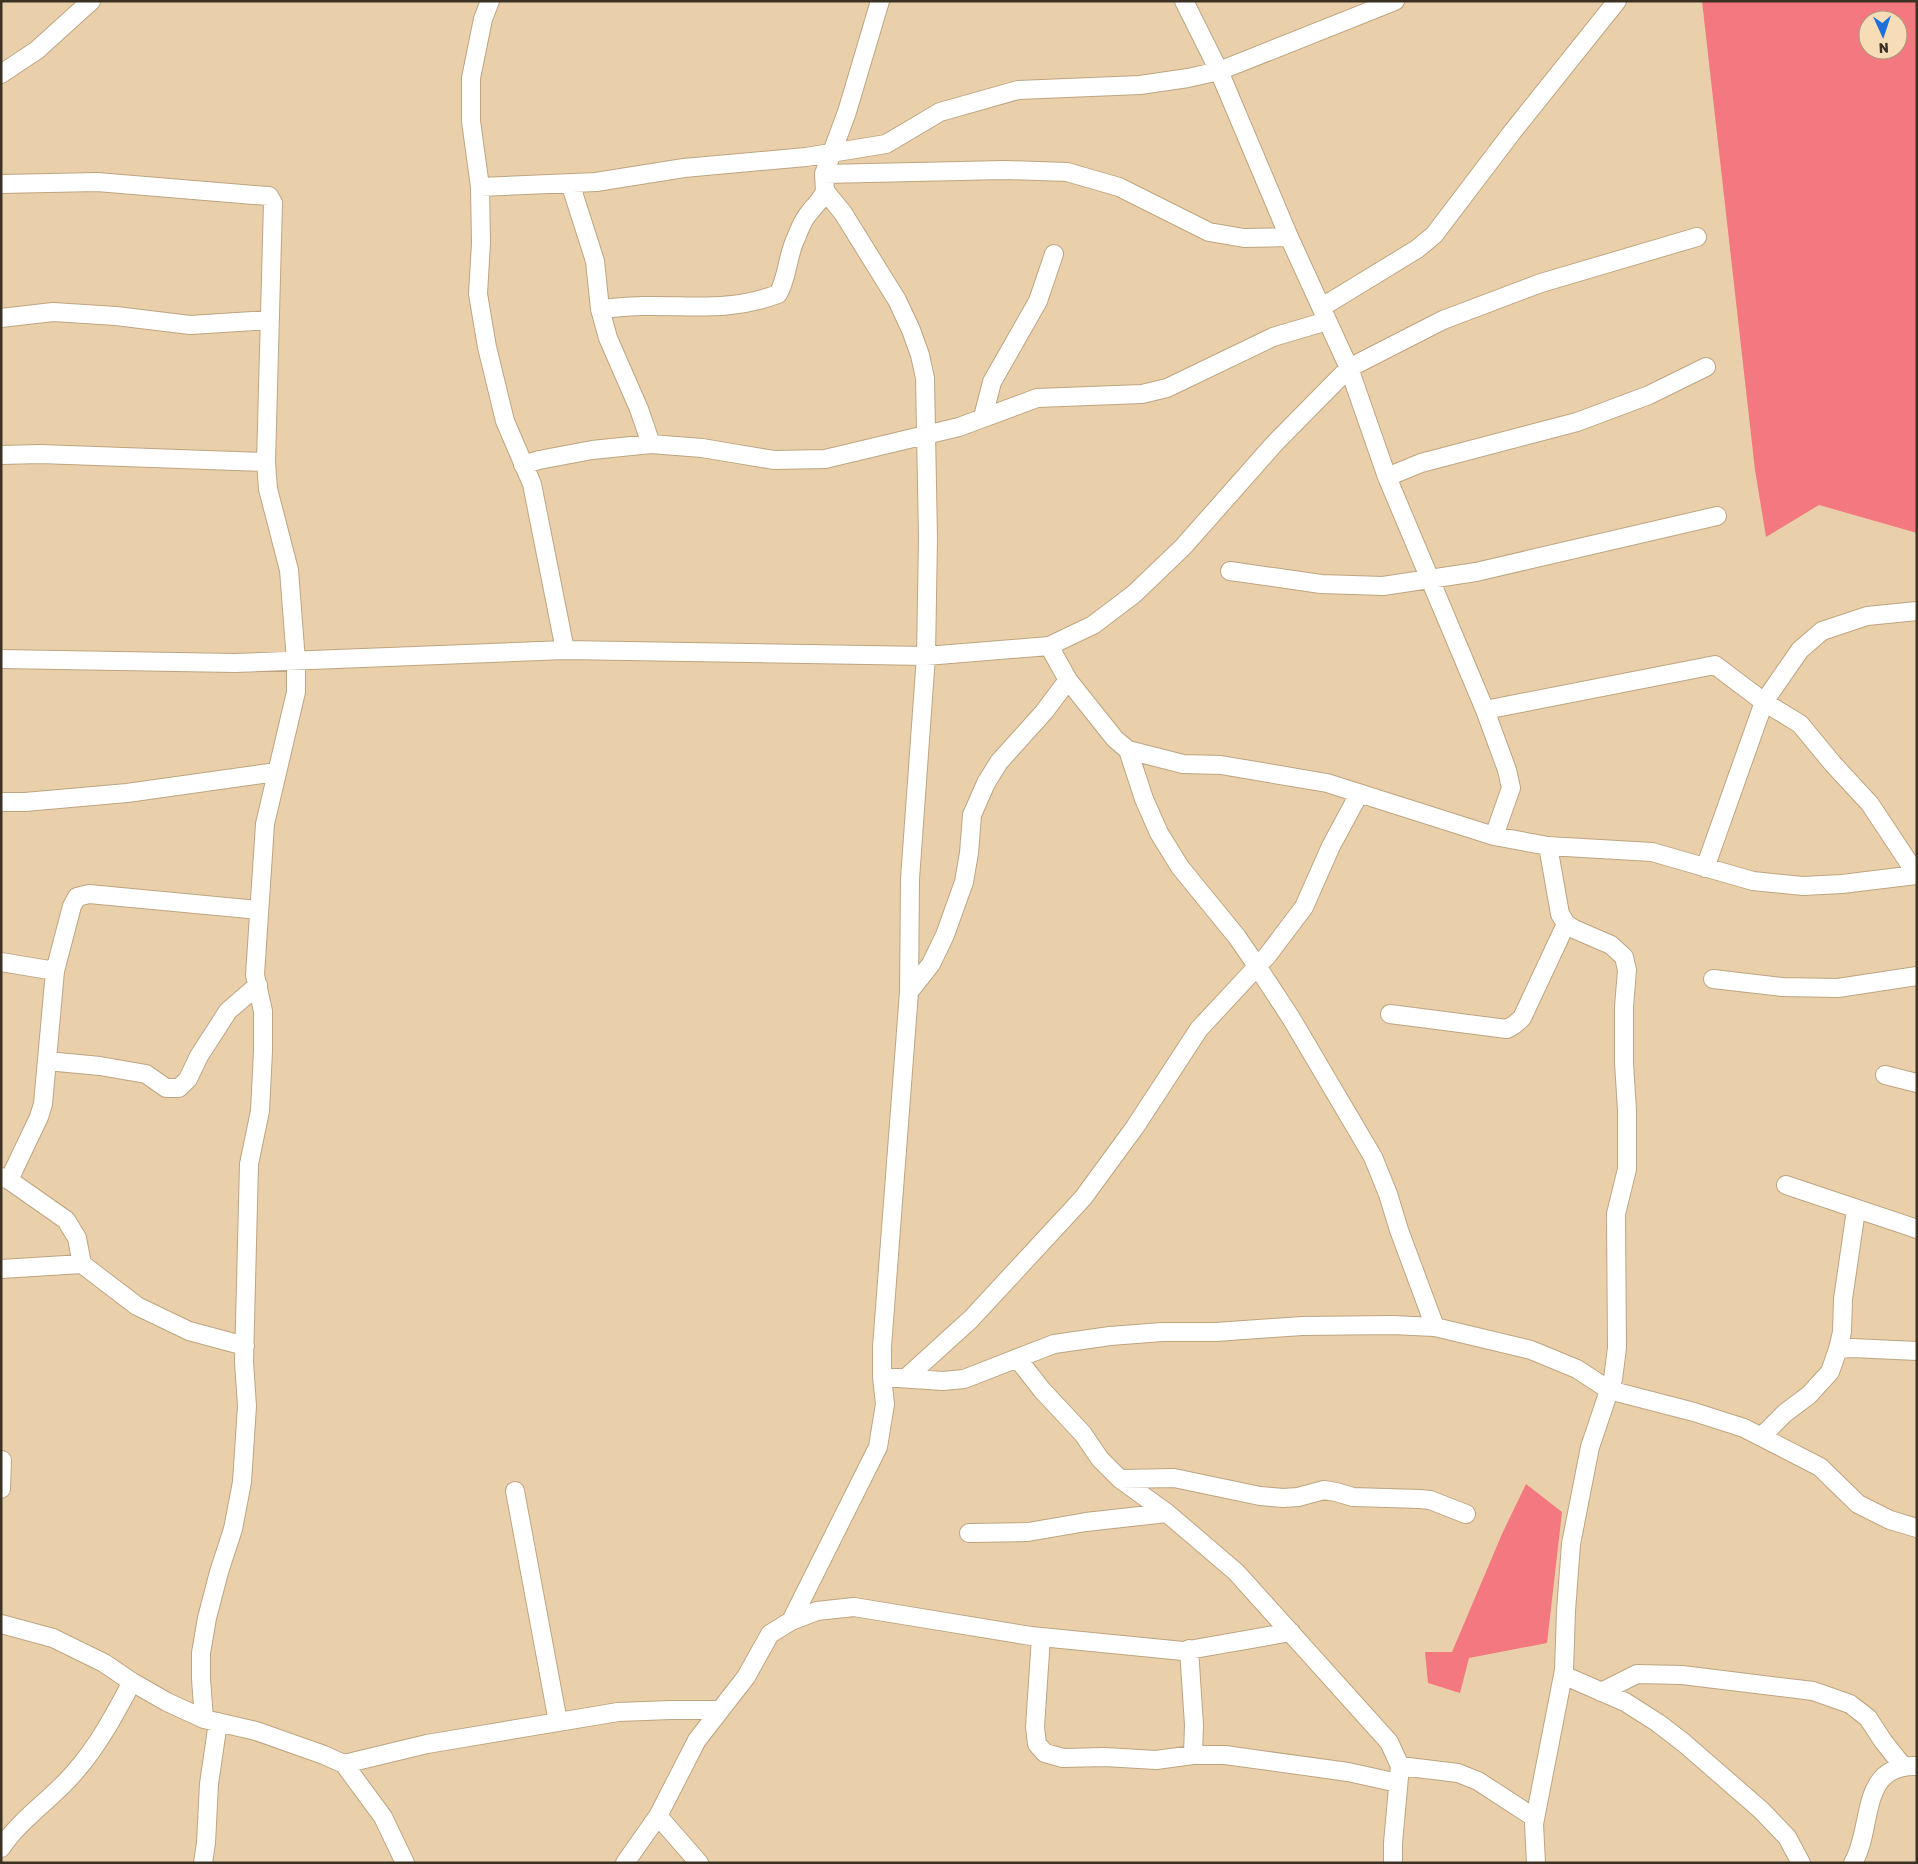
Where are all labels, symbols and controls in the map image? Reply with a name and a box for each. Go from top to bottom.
north arrow [1858,10,1908,60]
text: N [1878,39,1889,56]

